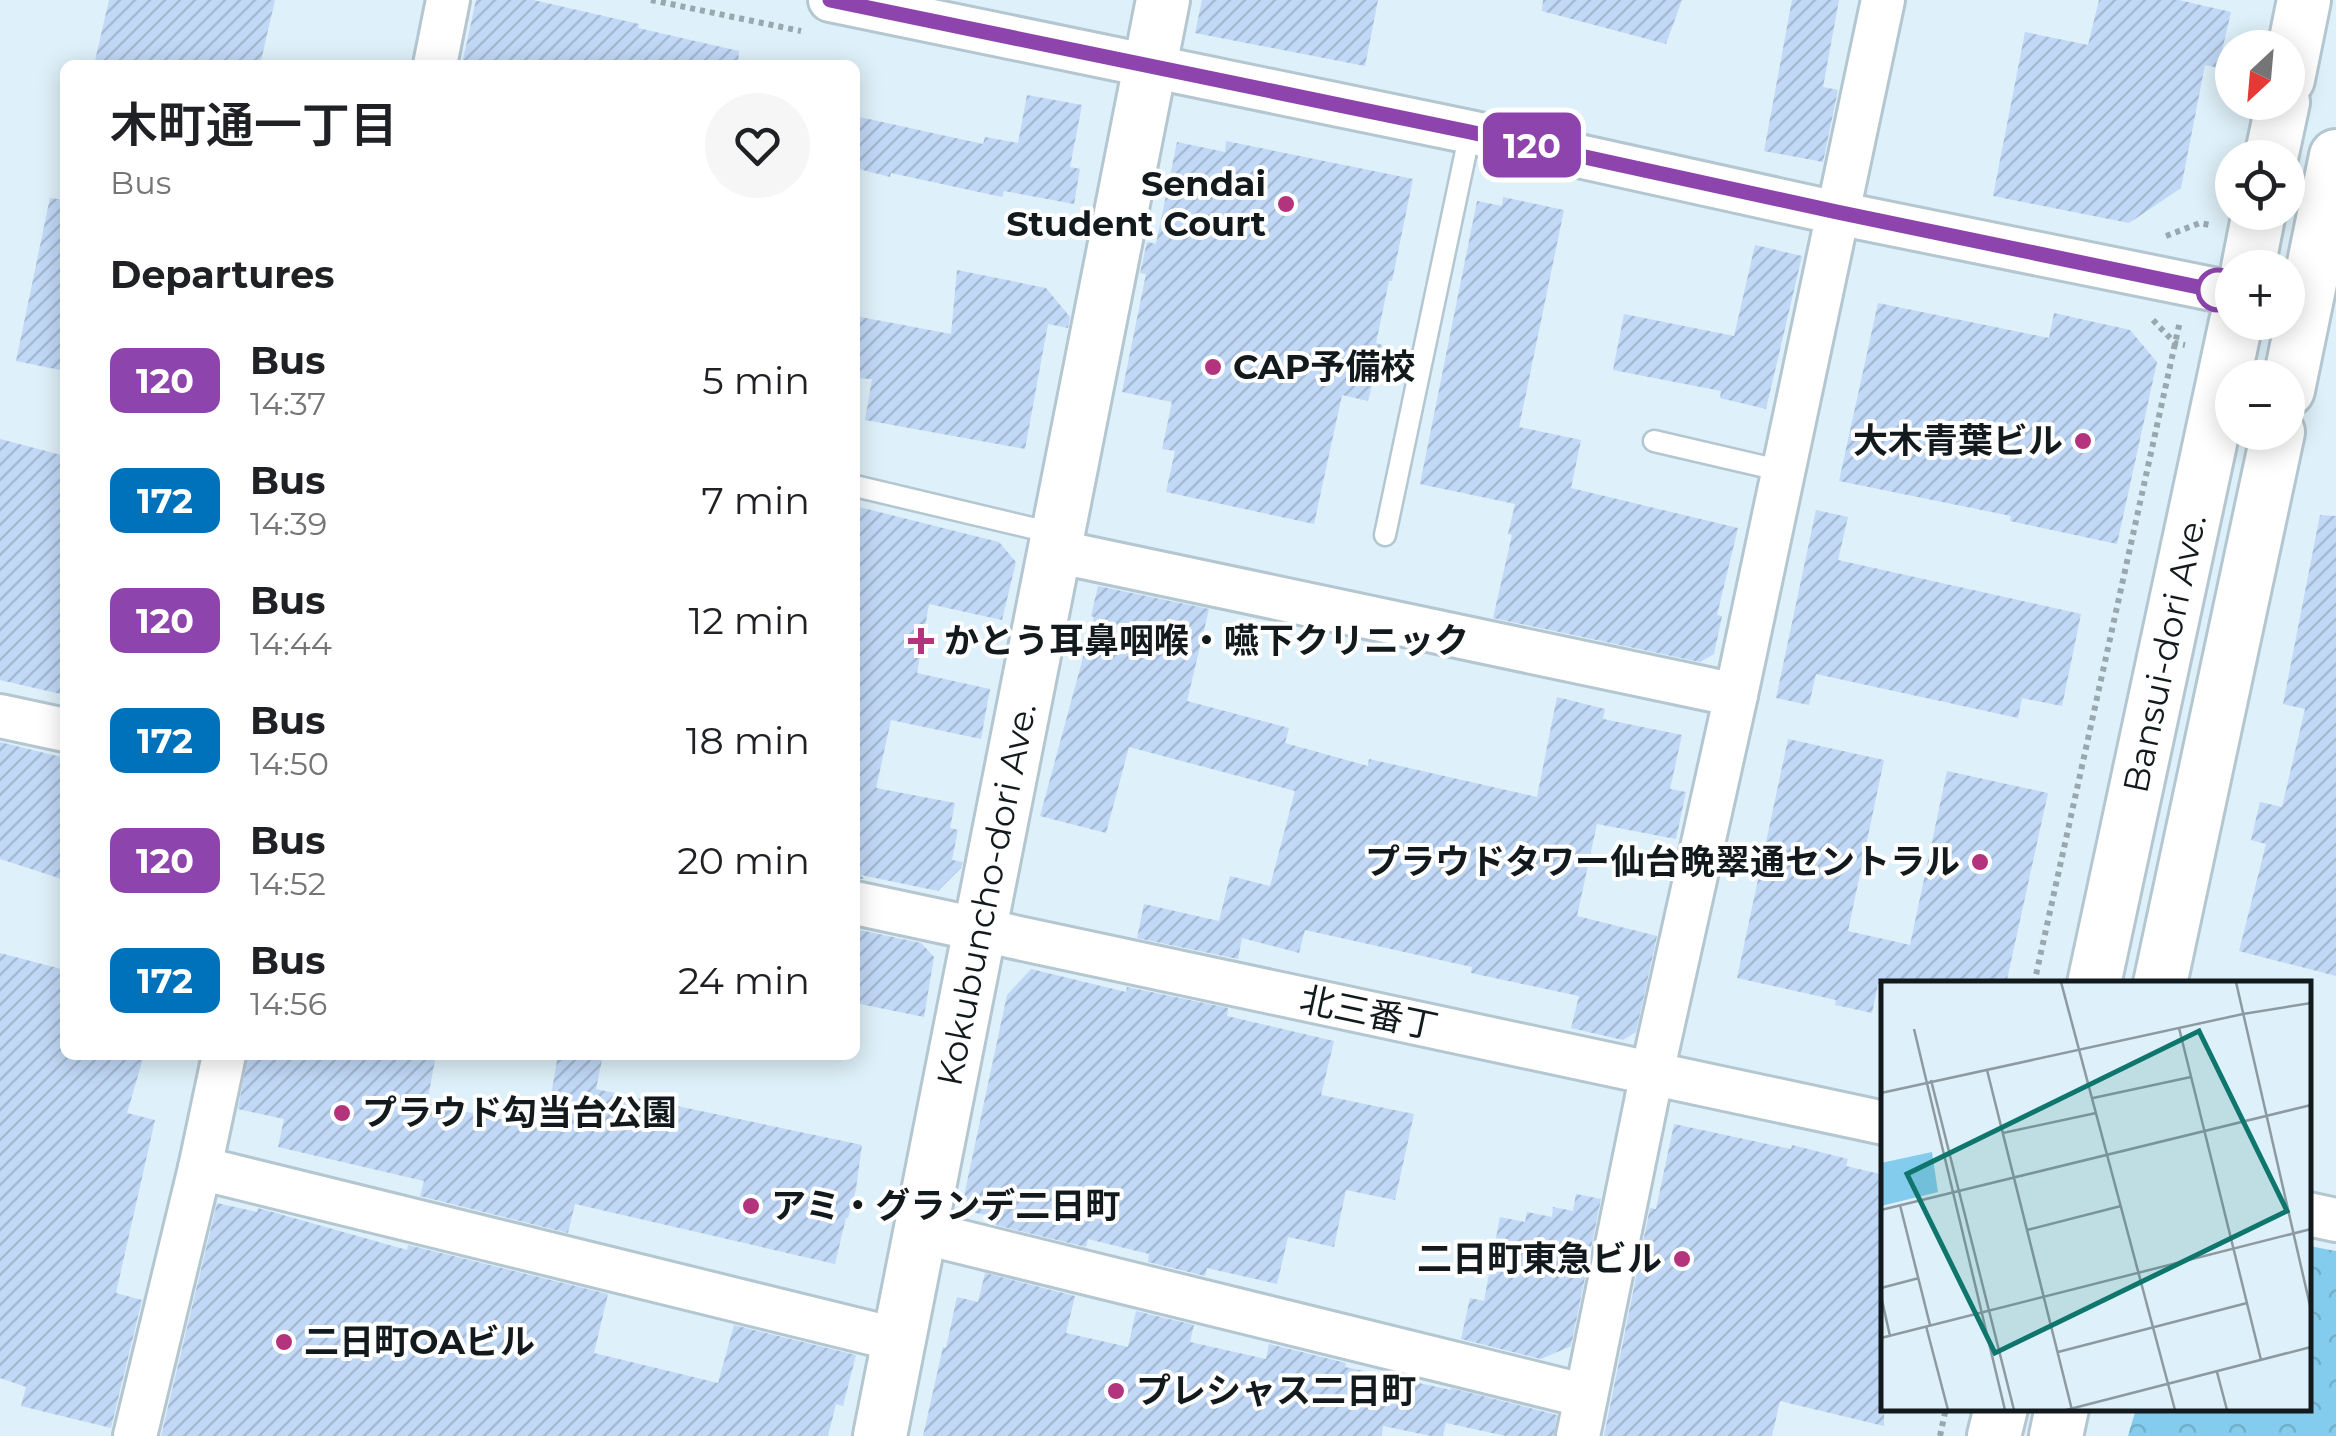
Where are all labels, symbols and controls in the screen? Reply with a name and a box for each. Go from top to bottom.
north arrow [2215,30,2305,120]
map controls [2215,30,2305,450]
button: heart [705,93,810,198]
text: 木町通一丁目 [110,96,398,154]
line badge: 120 [1474,112,1590,178]
text: 120 [1503,124,1561,167]
button: locate [2215,140,2305,230]
place label: Sendai Student Court [1006,162,1266,245]
text: Bus [110,163,171,202]
marker: Sendai Student Court [1275,193,1297,215]
button: + [2215,250,2305,340]
text: Departures [110,251,334,298]
unlabelled marker [2197,269,2239,311]
text: Bus [250,337,325,384]
place label: CAP予備校 [1233,345,1415,388]
marker: CAP予備校 [1202,356,1224,378]
text: 5 min [702,357,810,404]
text: 120 [136,359,194,402]
button: − [2215,360,2305,450]
text: 14:37 [250,384,326,423]
place label: 大木青葉ビル [1853,419,2063,462]
marker: 大木青葉ビル [2072,430,2094,452]
text: Bus [250,457,325,504]
text: 7 min [701,477,810,524]
text: 172 [137,479,193,522]
text: 14:39 [250,504,327,543]
street label: Bansui-dori Ave. [2114,510,2215,797]
text: Bus [250,577,325,624]
text: 12 min [689,597,810,644]
text: 120 [136,599,194,642]
place label: かとう耳鼻咽喉・嚥下クリニック [944,619,1469,662]
text: 14:44 [250,624,332,663]
marker: かとう耳鼻咽喉・嚥下クリニック [908,628,934,654]
text: Bus [250,697,325,744]
street label: Kokubuncho-dori Ave. [927,699,1045,1090]
text: 18 min [686,717,810,764]
text: 172 [137,719,193,762]
text: 14:50 [250,744,329,783]
text: Bus [250,817,325,864]
text: 20 min [677,837,810,884]
text: 120 [136,839,194,882]
place label: プラウドタワー仙台晩翠通セントラル [1365,840,1960,883]
marker: プラウドタワー仙台晩翠通セントラル [1969,851,1991,873]
text: 14:52 [250,864,326,903]
text: Bus [250,937,325,984]
text: 24 min [678,957,810,1004]
text: 172 [137,959,193,1002]
street label: 北三番丁 [1296,977,1442,1048]
inset map [1881,981,2311,1411]
text: 14:56 [250,984,327,1023]
place label: プラウド勾当台公園 [362,1091,677,1134]
marker: プラウド勾当台公園 [331,1102,353,1124]
place label: アミ・グランデ二日町 [771,1184,1120,1227]
marker: アミ・グランデ二日町 [740,1195,762,1217]
place label: 二日町東急ビル [1417,1237,1662,1280]
marker: 二日町東急ビル [1671,1248,1693,1270]
place label: 二日町OAビル [304,1320,535,1363]
marker: 二日町OAビル [273,1331,295,1353]
place label: プレシャス二日町 [1136,1369,1416,1412]
marker: プレシャス二日町 [1105,1380,1127,1402]

